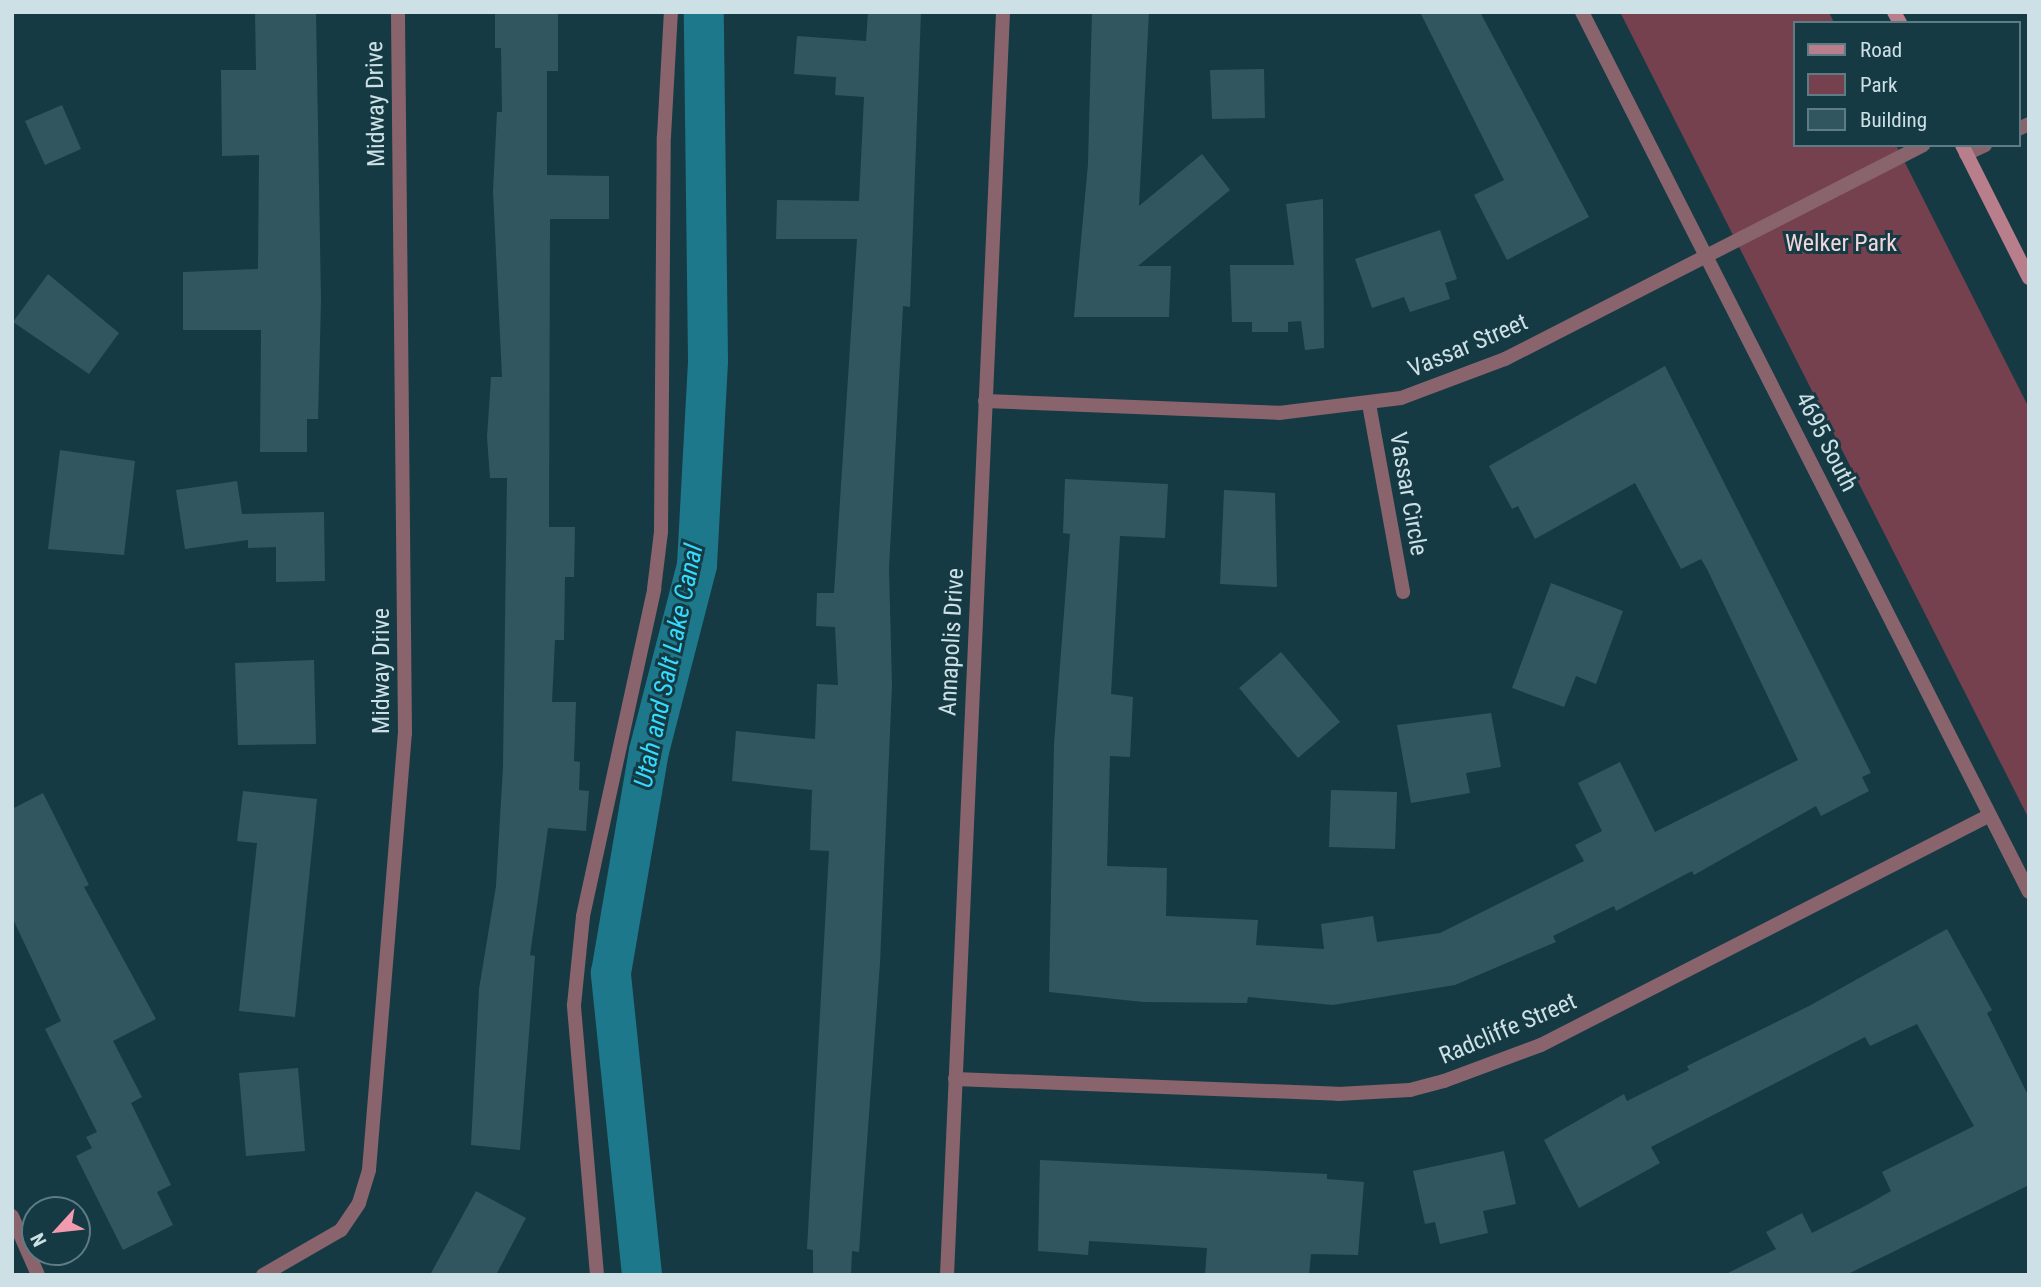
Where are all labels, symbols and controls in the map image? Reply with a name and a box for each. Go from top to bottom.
legend [1792,21,2020,147]
text: Road [1860,38,1902,62]
street label: Midway Drive [361,41,391,167]
text: Park [1860,73,1897,97]
text: Building [1860,108,1927,132]
park label: Welker Park [1785,230,1897,258]
street label: Vassar Street [1404,308,1532,384]
street label: 4695 South [1789,387,1863,497]
street label: Vassar Circle [1383,430,1433,558]
water label: Utah and Salt Lake Canal [628,541,710,791]
street label: Annapolis Drive [934,567,970,717]
street label: Midway Drive [368,608,396,734]
street label: Radcliffe Street [1435,987,1581,1071]
north arrow [21,1196,91,1266]
text: N [26,1229,52,1250]

